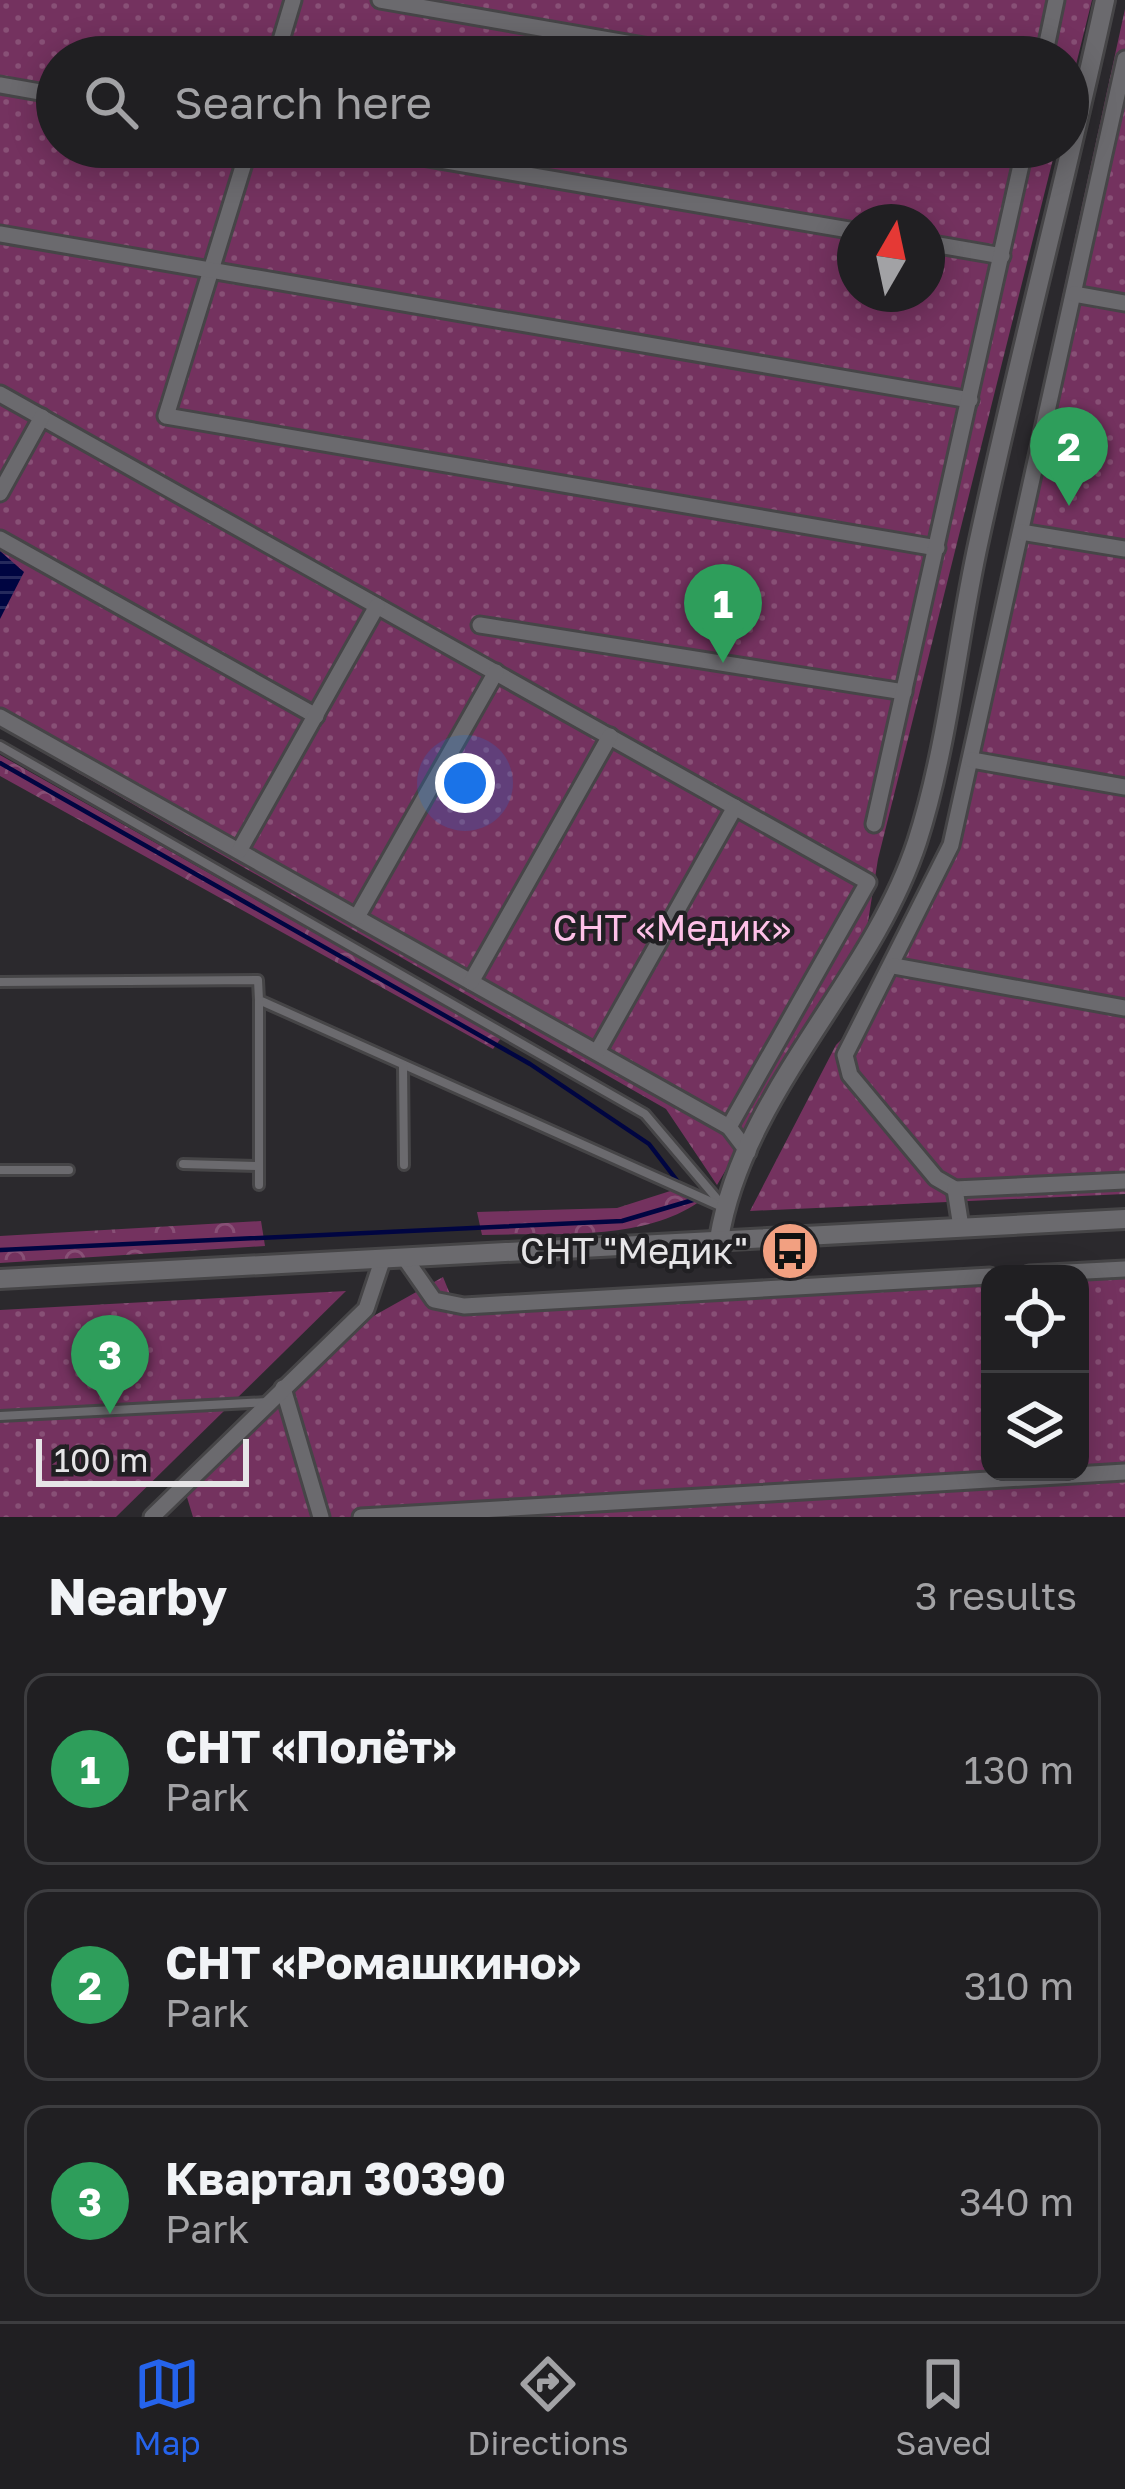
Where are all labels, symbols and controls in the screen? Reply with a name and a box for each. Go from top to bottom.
search box [36,36,1089,168]
icon: search [78,69,144,135]
text: Search here [174,75,432,129]
north arrow [837,204,945,312]
pin: 2 [1030,407,1108,506]
pin: 1 [684,564,762,663]
your location [435,753,495,813]
park label: СНТ «Медик» [553,906,791,949]
bus stop icon: СНТ "Медик" [759,1220,821,1282]
place label: СНТ "Медик" [520,1229,748,1272]
map controls [981,1265,1089,1481]
button: locate [981,1265,1089,1373]
pin: 3 [71,1315,149,1414]
button: layers [981,1373,1089,1481]
scale bar [36,1433,249,1486]
text: 100 m [54,1440,148,1479]
text: Nearby [48,1565,227,1626]
text: 3 results [915,1572,1077,1619]
text: СНТ «Полёт» [165,1719,456,1773]
text: 1 [80,1746,100,1793]
text: 130 m [964,1746,1074,1793]
text: Park [165,1773,249,1820]
text: СНТ «Ромашкино» [165,1935,581,1989]
text: 2 [78,1962,102,2009]
text: 310 m [964,1962,1074,2009]
text: Park [165,1989,249,2036]
text: Квартал 30390 [165,2151,506,2205]
text: 3 [78,2178,102,2225]
text: 340 m [959,2178,1074,2225]
text: Park [165,2205,249,2252]
tab: Map [133,2351,201,2462]
tab: Directions [467,2351,629,2462]
tab: Saved [895,2351,992,2462]

